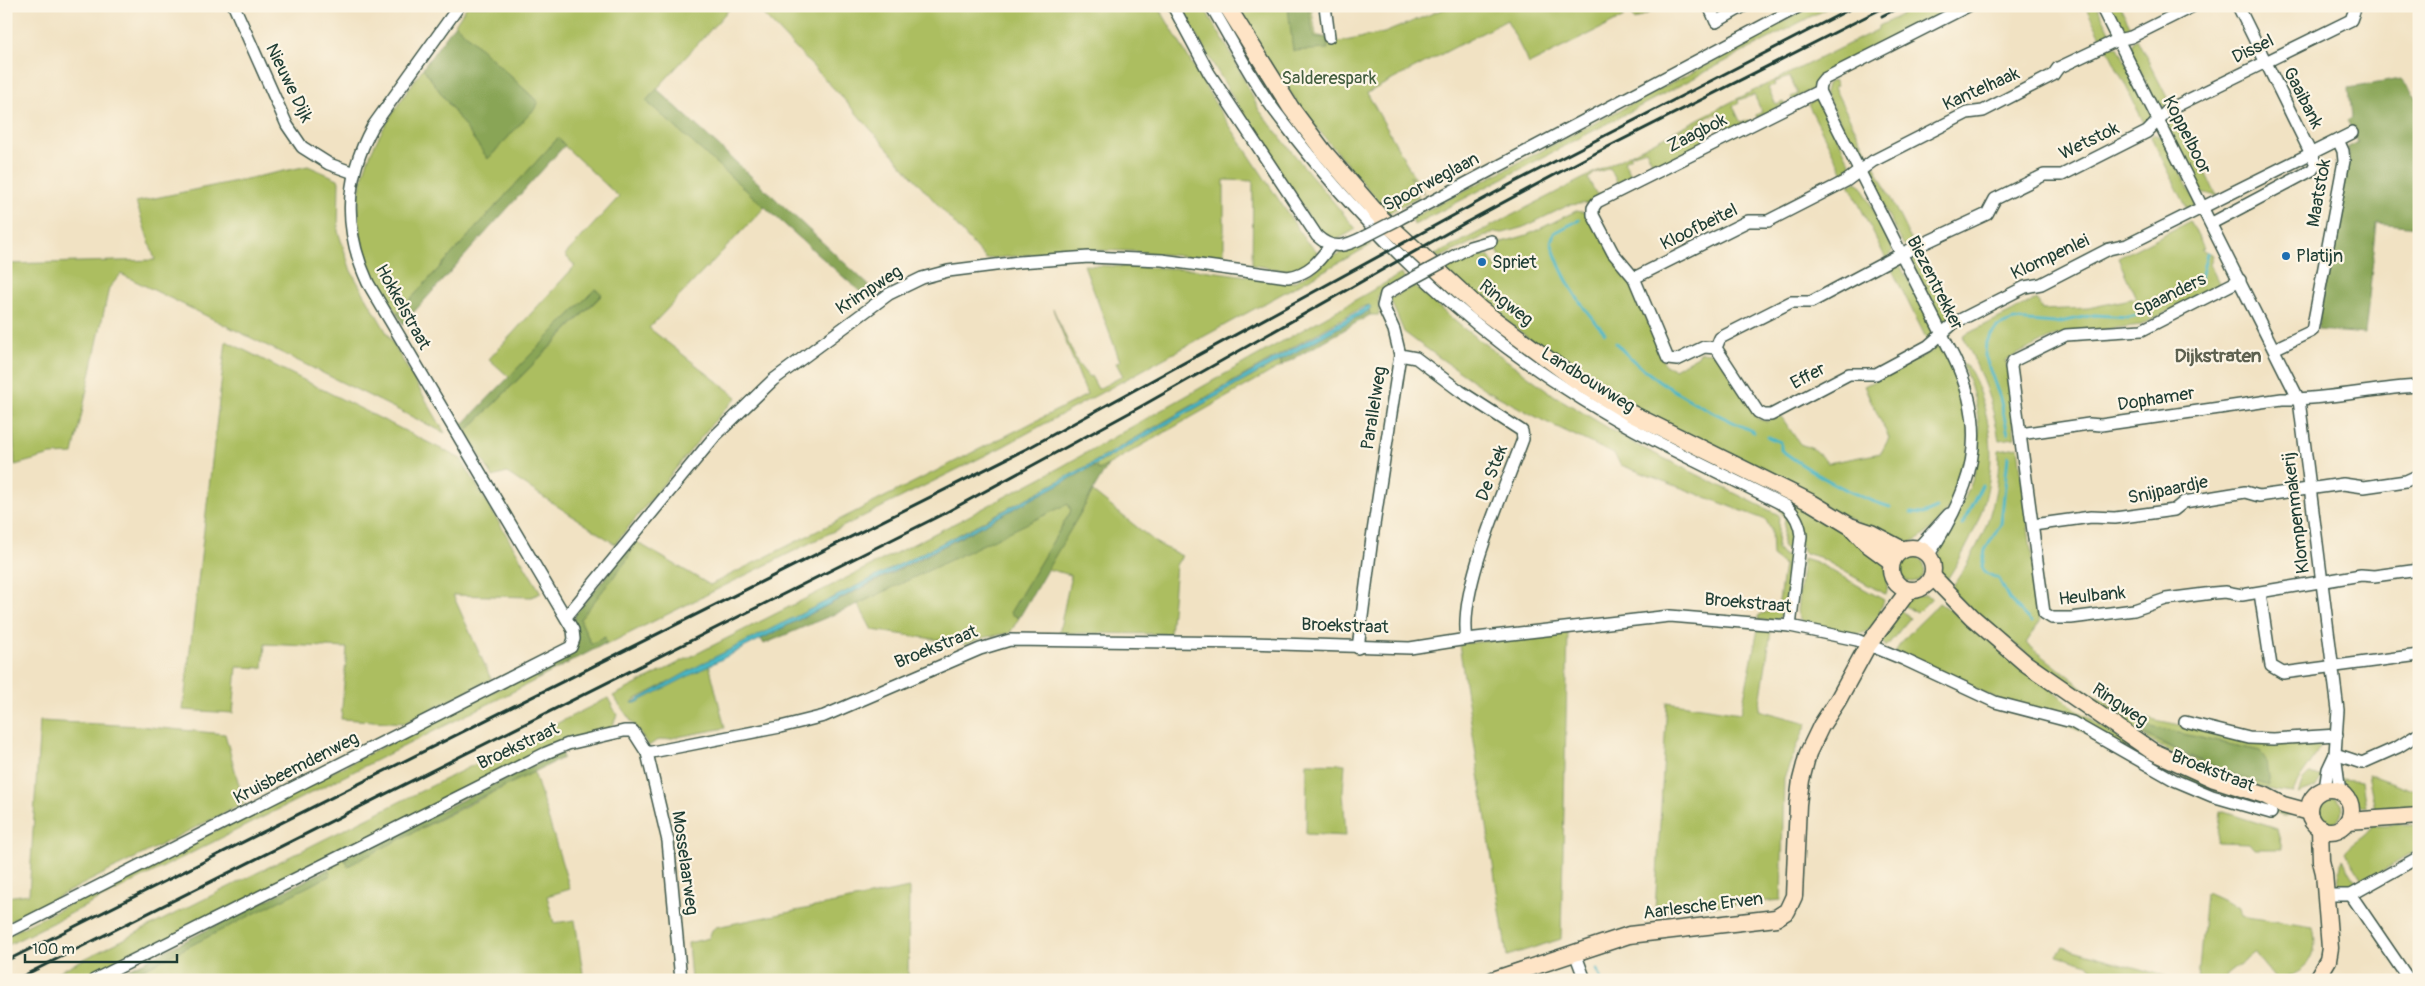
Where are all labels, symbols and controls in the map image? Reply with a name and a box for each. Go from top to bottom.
street label: Dissel [2228,29,2278,69]
street label: Nieuwe Dijk [260,40,318,127]
street label: Kantelhaak [1939,62,2023,116]
street label: Gaaibank [2278,63,2329,133]
park label: Salderespark [1282,67,1377,90]
street label: Koppelboor [2157,92,2217,179]
street label: Zaagbok [1663,108,1731,158]
street label: Wetstok [2055,116,2123,165]
street label: Spoorweglaan [1379,147,1483,217]
street label: Maatstok [2302,157,2336,229]
street label: Kloofbeitel [1657,198,1741,256]
street label: Klompenlei [2007,229,2093,285]
street label: Biezentrekker [1901,232,1969,334]
place label: Platijn [2296,245,2343,268]
marker: Platijn [2280,250,2292,262]
place label: Spriet [1492,251,1537,274]
marker: Spriet [1476,256,1488,268]
street label: Hokkelstraat [370,260,436,355]
street label: Krimpweg [831,260,907,320]
street label: Spaanders [2130,268,2210,322]
street label: Ringweg [1474,275,1538,331]
street label: Landbouwweg [1537,342,1639,418]
district label: Dijkstraten [2175,344,2262,368]
street label: Effer [1787,357,1830,395]
street label: Parallelweg [1356,365,1392,451]
street label: Dophamer [2116,381,2197,416]
street label: De Stek [1471,441,1513,504]
street label: Klompenmakerij [2277,451,2315,575]
street label: Snijpaardje [2126,470,2210,510]
street label: Heulbank [2057,581,2127,611]
street label: Broekstraat [1703,588,1793,618]
street label: Broekstraat [1301,613,1390,639]
street label: Broekstraat [891,620,982,674]
street label: Ringweg [2088,678,2152,732]
street label: Broekstraat [473,717,563,775]
street label: Kruisbeemdenweg [229,726,363,810]
street label: Broekstraat [2168,745,2259,798]
street label: Mosselaarweg [666,809,704,917]
street label: Aarlesche Erven [1642,887,1764,925]
scale bar [25,931,178,963]
text: 100 m [32,940,75,959]

